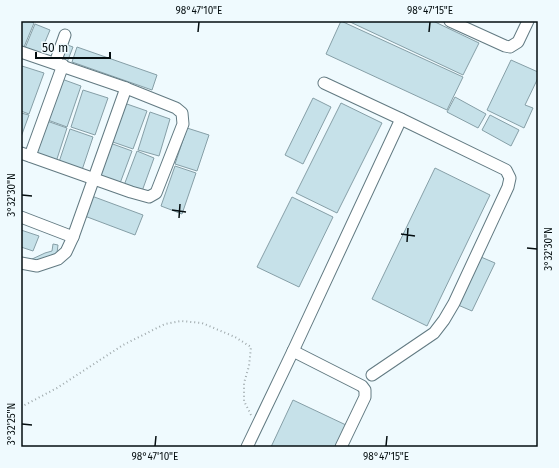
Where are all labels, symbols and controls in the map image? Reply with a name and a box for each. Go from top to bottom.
text: 98°47'10"E [176,5,222,17]
text: 98°47'15"E [407,5,453,17]
scale bar [36,34,110,60]
text: 50 m [42,41,68,55]
text: 3°32'30"N [6,173,18,217]
text: 3°32'30"N [543,227,555,271]
text: 3°32'25"N [6,403,18,445]
text: 98°47'10"E [132,451,178,463]
text: 98°47'15"E [363,451,409,463]

